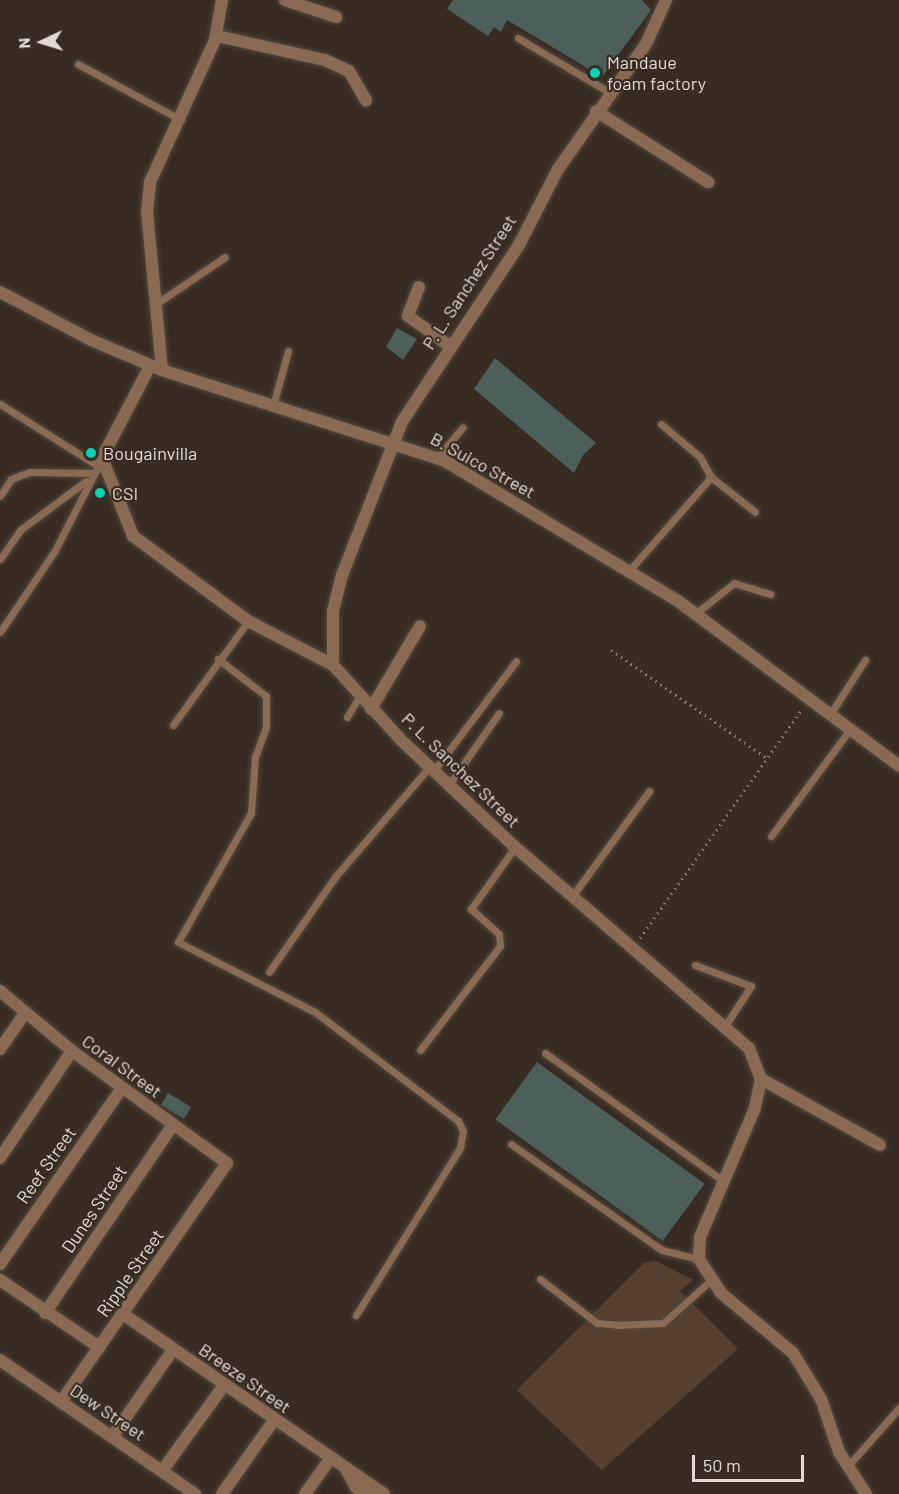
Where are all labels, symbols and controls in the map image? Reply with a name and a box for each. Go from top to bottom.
north arrow [12,12,72,72]
text: N [14,37,33,49]
place label: Mandaue foam factory [607,52,706,94]
marker: Mandaue foam factory [588,66,602,80]
street label: P. L. Sanchez Street [417,211,521,353]
street label: B. Suico Street [427,427,539,503]
place label: Bougainvilla [103,442,197,464]
marker: Bougainvilla [84,446,98,460]
place label: CSI [112,482,138,504]
marker: CSI [93,486,107,500]
street label: P. L. Sanchez Street [397,708,525,832]
street label: Coral Street [78,1030,166,1102]
street label: Reef Street [12,1122,80,1208]
street label: Dunes Street [57,1161,131,1257]
street label: Ripple Street [92,1225,168,1321]
street label: Breeze Street [195,1338,295,1418]
street label: Dew Street [66,1379,150,1445]
scale bar [695,1443,808,1481]
text: 50 m [703,1454,741,1476]

